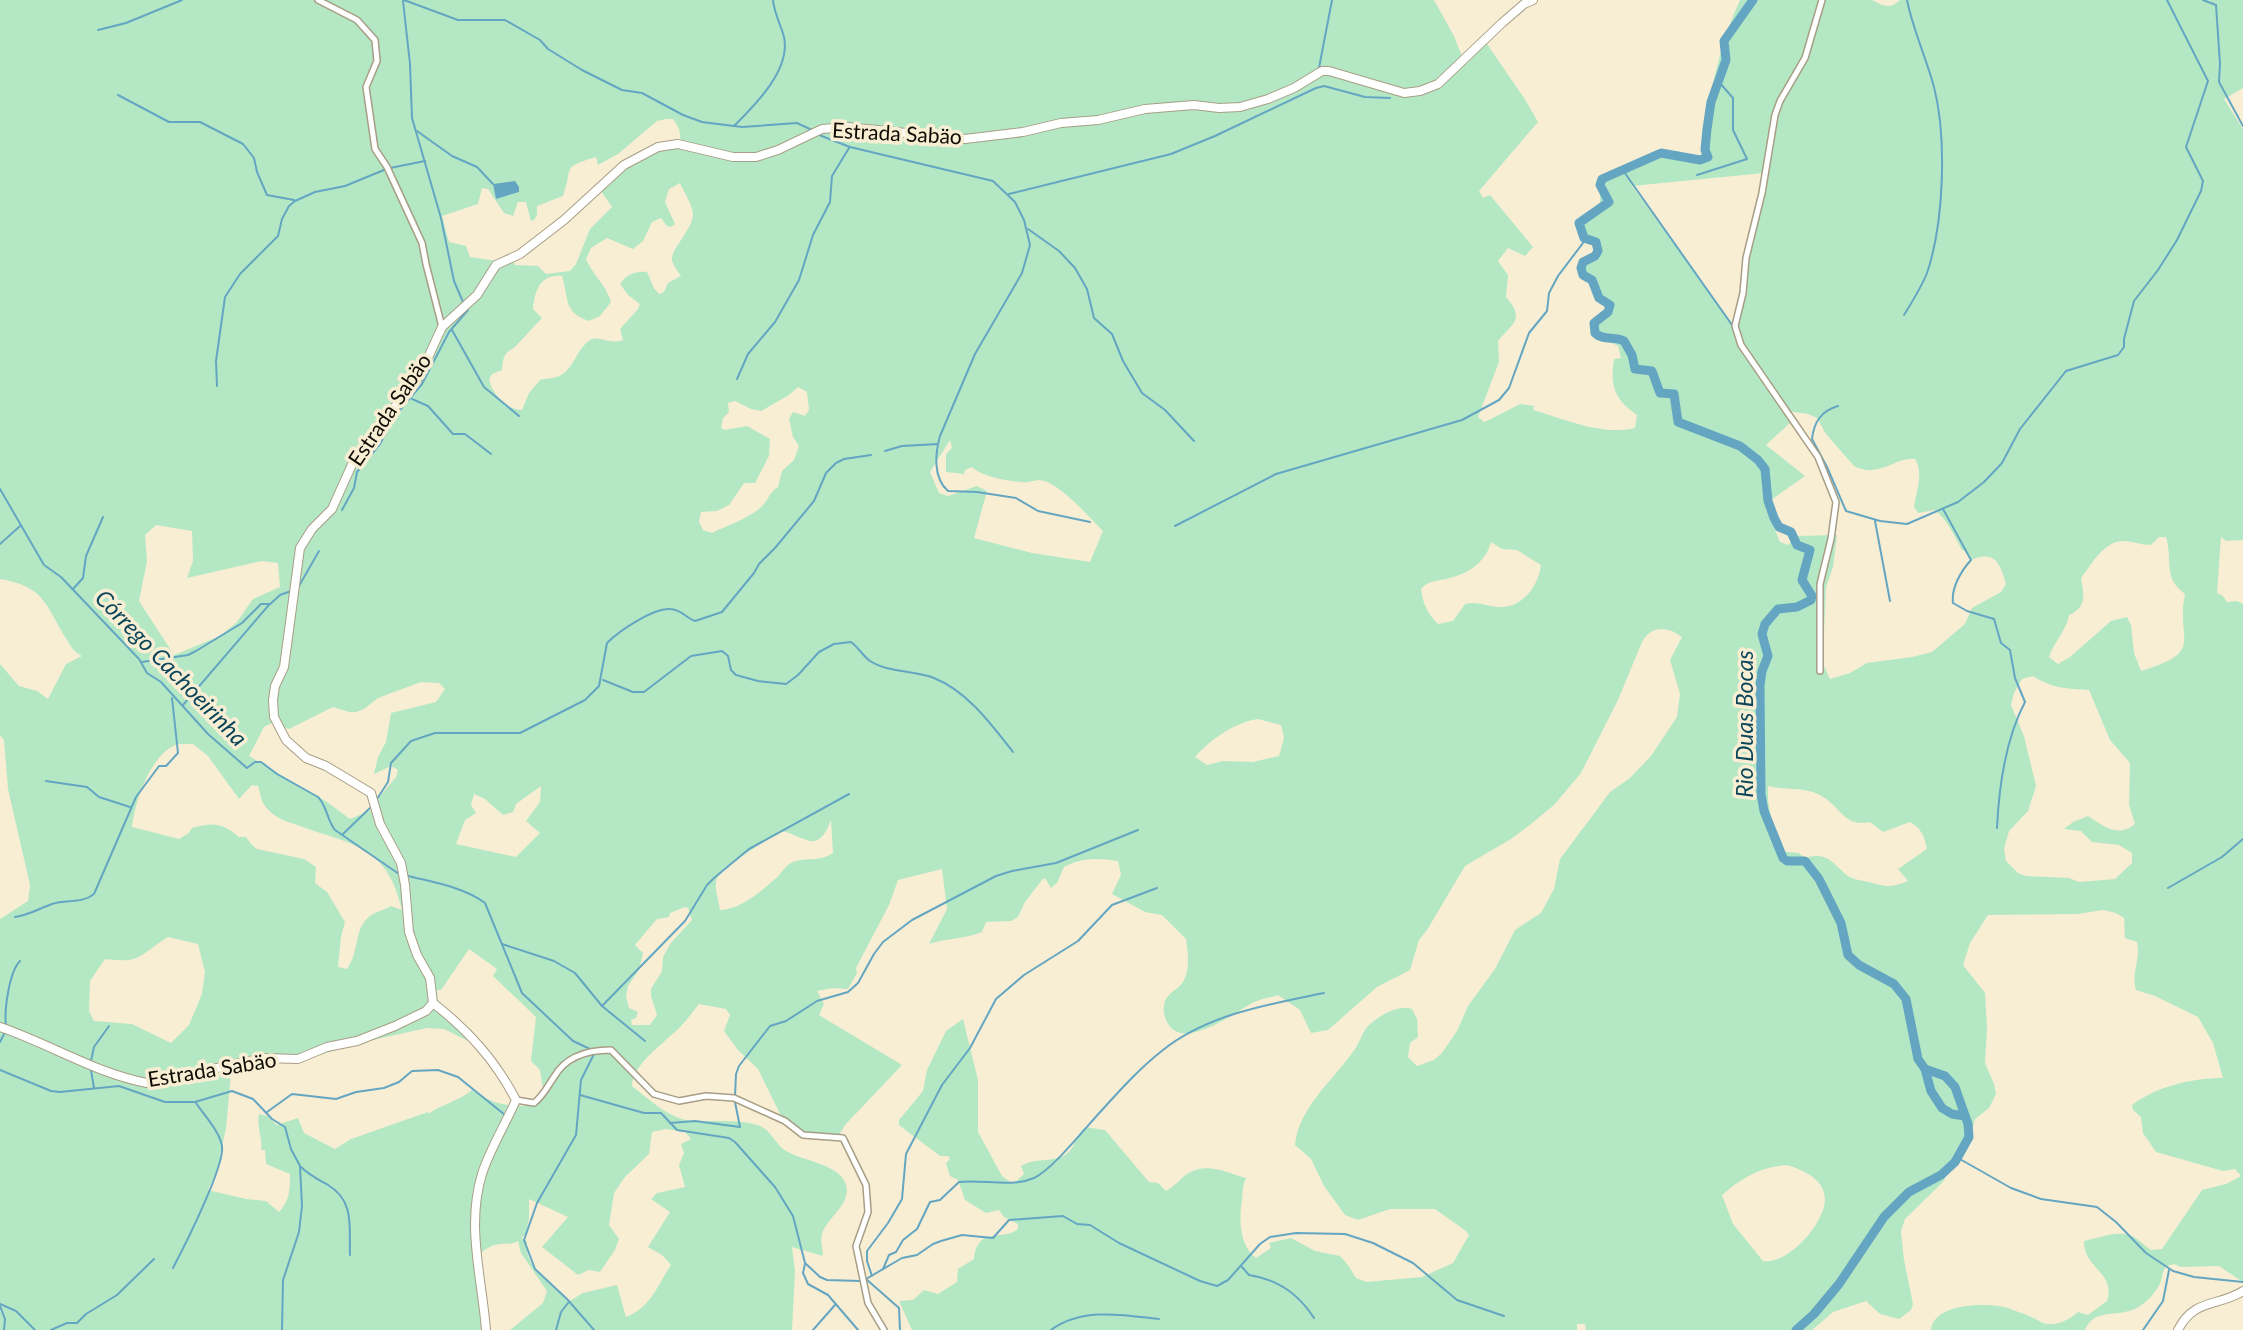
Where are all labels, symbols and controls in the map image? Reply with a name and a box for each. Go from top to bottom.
street label: Estrada Sabäo [832,117,963,148]
street label: Estrada Sabäo [342,348,435,470]
water label: Córrego Cachoeirinha [90,583,254,751]
water label: Rio Duas Bocas [1730,650,1758,798]
street label: Estrada Sabäo [146,1046,278,1091]

